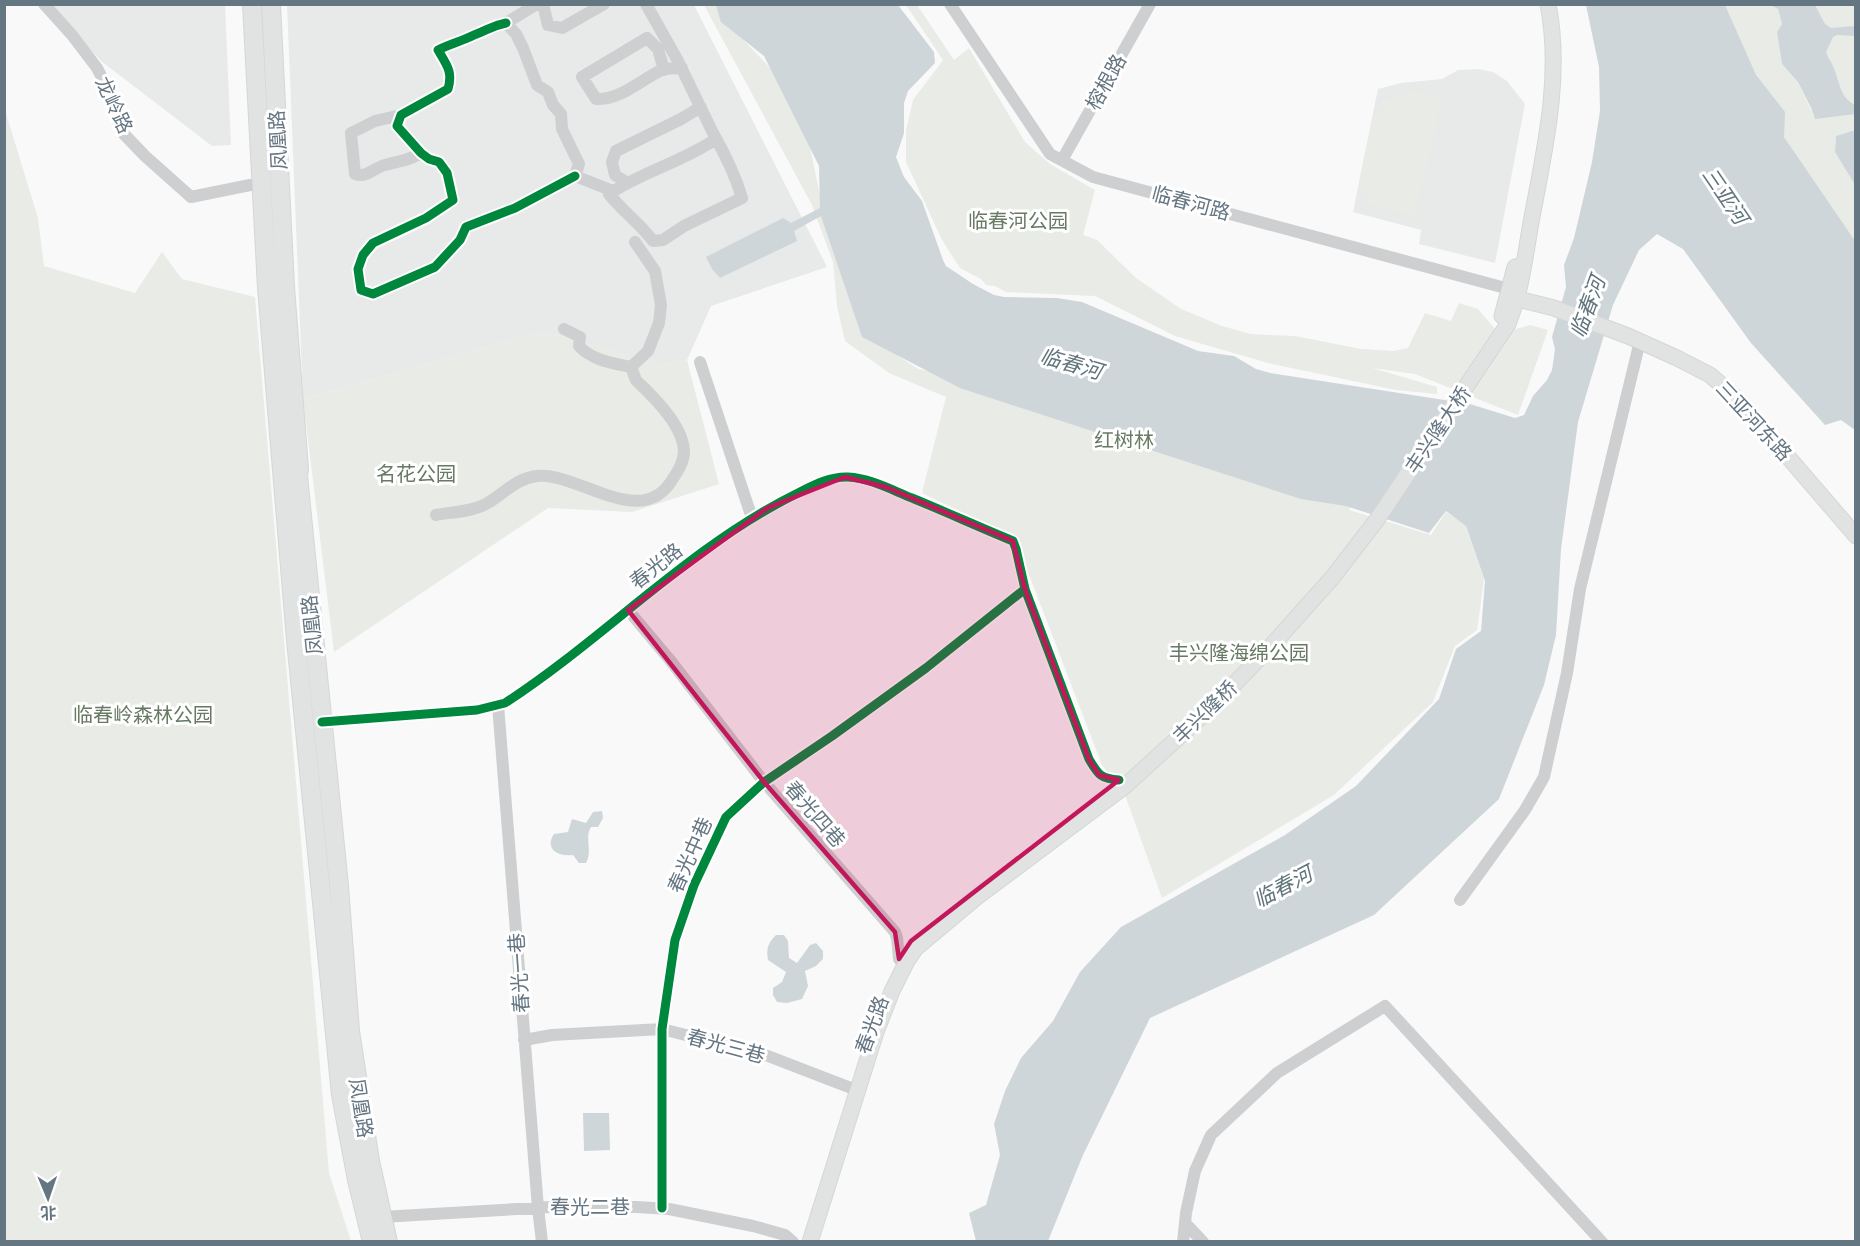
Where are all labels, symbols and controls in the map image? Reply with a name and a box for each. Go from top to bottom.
street label: 榕根路 [1081,50,1131,114]
street label: 龙岭路 [90,73,138,137]
street label: 凤凰路 [264,109,292,171]
water label: 三亚河 [1697,163,1756,232]
street label: 临春河路 [1149,181,1233,225]
park label: 临春河公园 [968,209,1068,233]
water label: 临春河 [1565,269,1611,341]
water label: 临春河 [1037,343,1109,385]
street label: 三亚河东路 [1711,376,1797,466]
street label: 丰兴隆大桥 [1400,382,1476,478]
park label: 红树林 [1094,428,1154,452]
park label: 名花公园 [376,462,456,486]
street label: 春光路 [625,538,687,594]
street label: 凤凰路 [297,594,327,656]
park label: 丰兴隆海绵公园 [1169,641,1309,665]
street label: 丰兴隆桥 [1168,676,1242,748]
park label: 临春岭森林公园 [73,703,213,727]
street label: 春光四巷 [780,776,850,852]
street label: 春光中巷 [663,814,717,896]
water label: 临春河 [1249,859,1320,912]
street label: 春光一巷 [504,932,534,1014]
street label: 春光路 [850,993,894,1057]
street label: 春光三巷 [684,1024,768,1068]
street label: 凤凰路 [344,1076,378,1140]
north arrow [18,1168,78,1228]
street label: 春光二巷 [550,1195,630,1219]
text: 北 [40,1203,57,1223]

